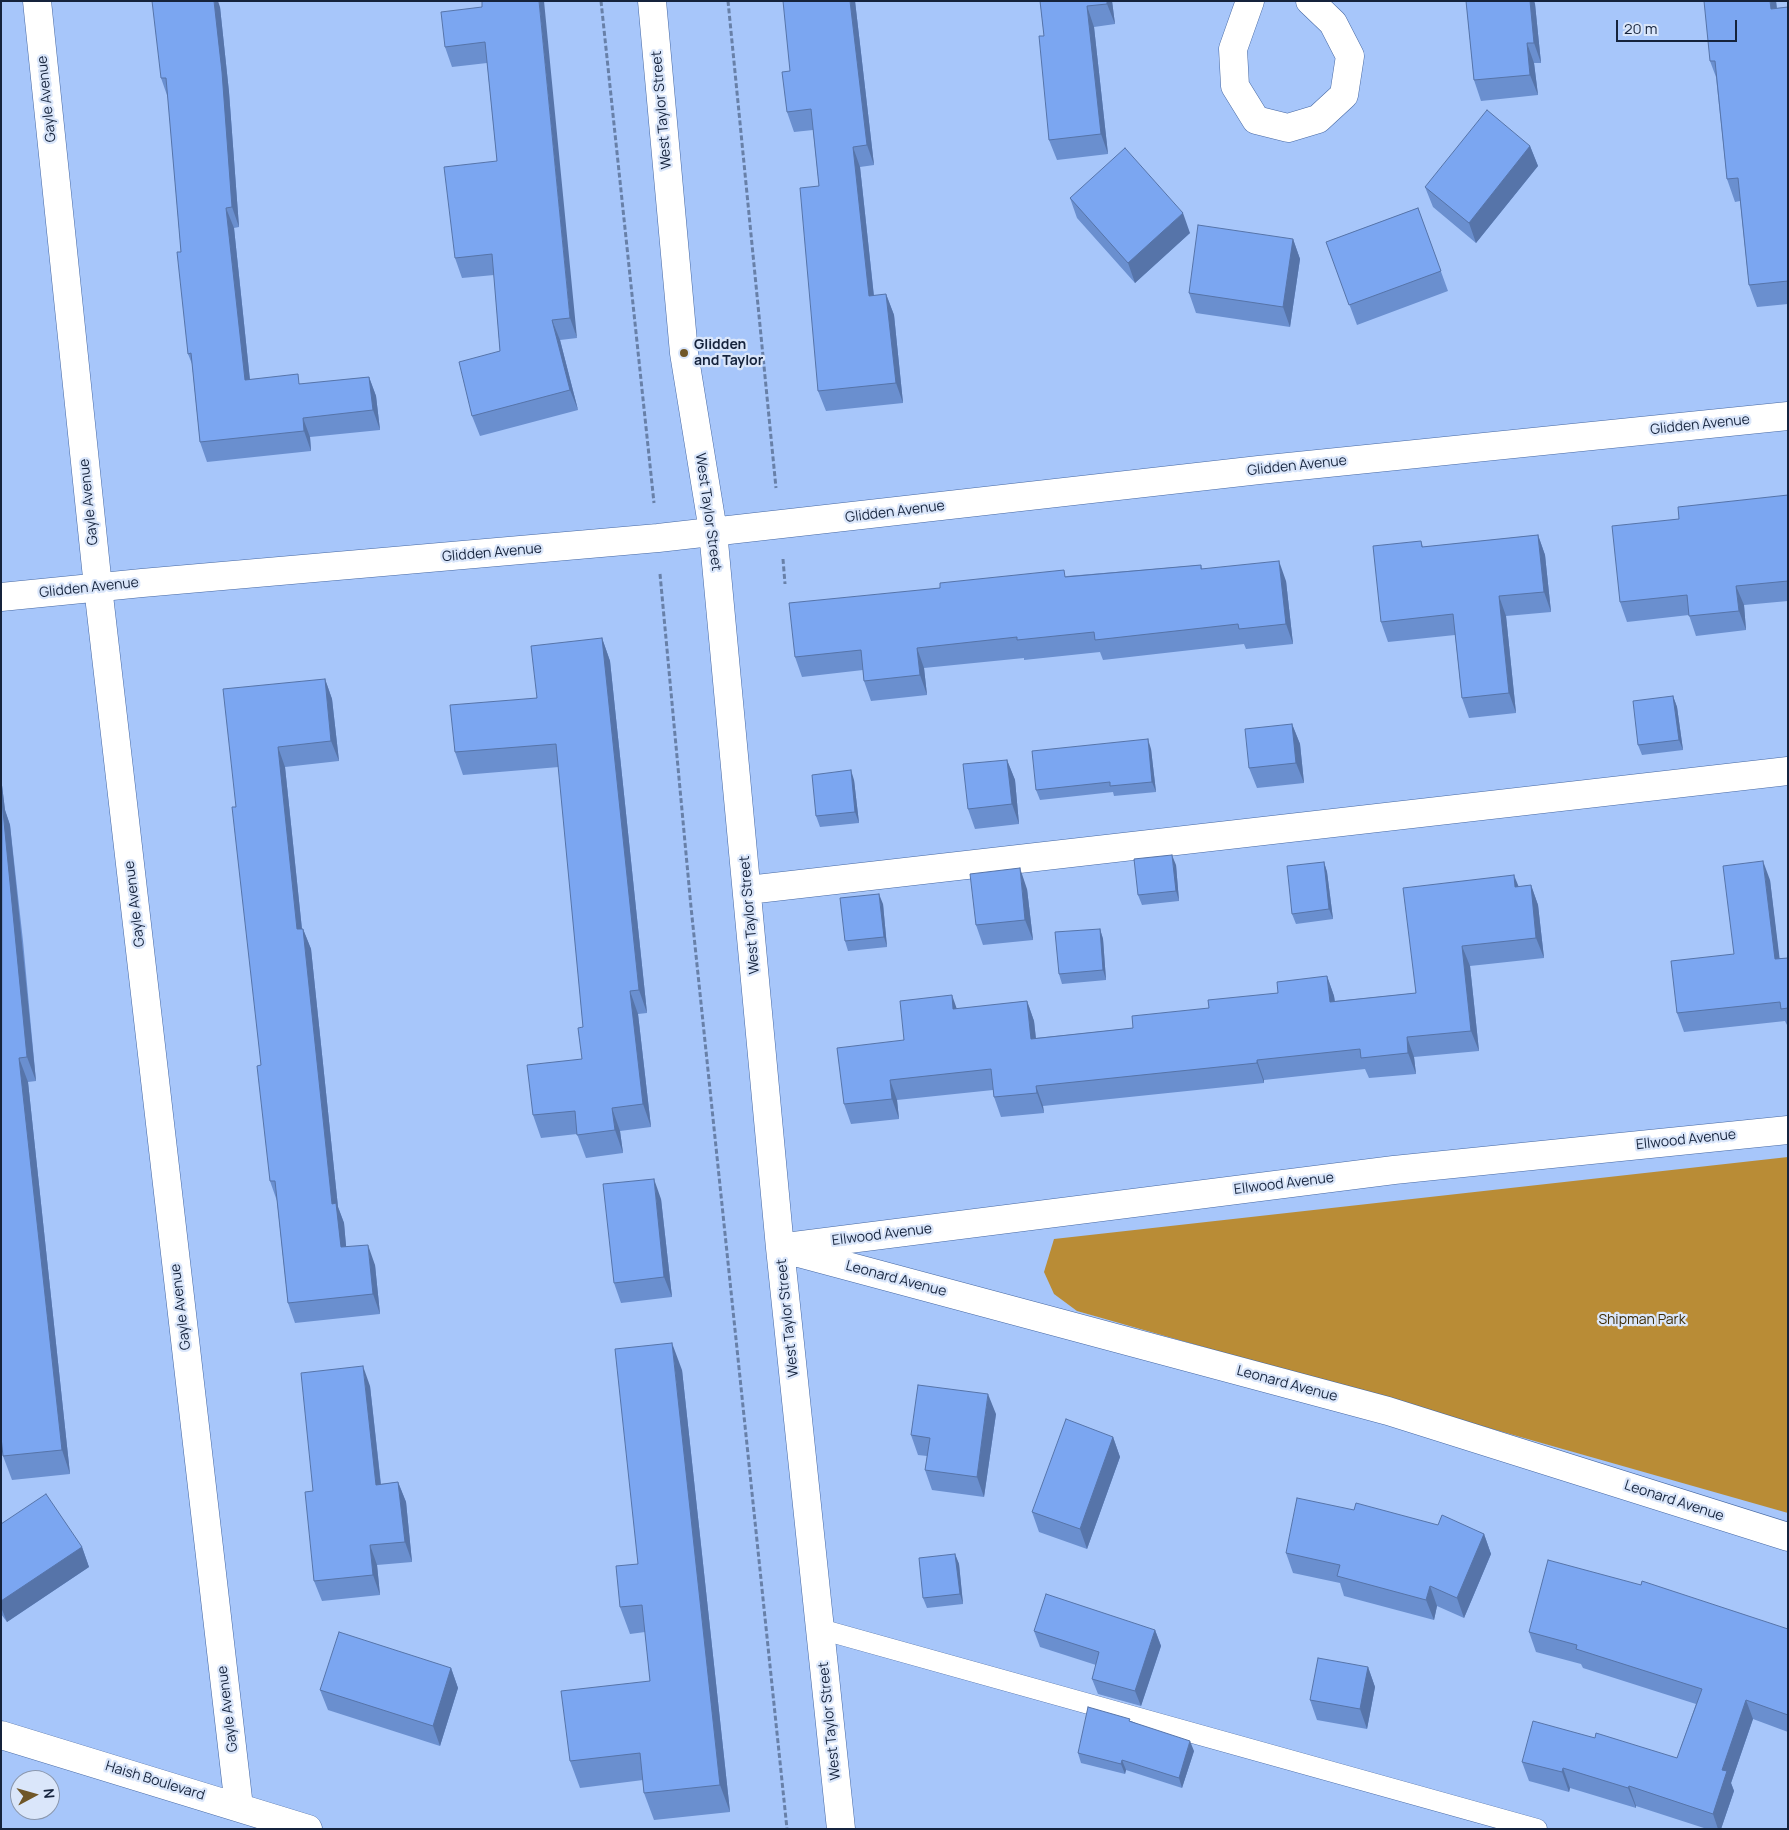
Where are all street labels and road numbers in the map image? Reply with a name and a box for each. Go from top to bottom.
street label: West Taylor Street [648,50,676,170]
street label: Gayle Avenue [34,55,60,143]
street label: Glidden Avenue [1649,411,1751,439]
street label: West Taylor Street [691,452,725,572]
street label: Glidden Avenue [1246,452,1348,480]
street label: Gayle Avenue [76,458,102,546]
street label: Glidden Avenue [844,498,946,526]
street label: Glidden Avenue [441,540,543,566]
street label: Glidden Avenue [38,574,140,602]
street label: West Taylor Street [736,855,764,975]
street label: Gayle Avenue [121,860,149,948]
street label: Ellwood Avenue [1635,1126,1737,1154]
street label: Ellwood Avenue [1233,1170,1335,1198]
street label: Ellwood Avenue [831,1221,933,1249]
street label: Leonard Avenue [844,1257,948,1301]
street label: West Taylor Street [773,1258,803,1378]
street label: Gayle Avenue [167,1263,195,1351]
street label: Leonard Avenue [1235,1362,1339,1406]
street label: Leonard Avenue [1622,1477,1726,1525]
street label: West Taylor Street [815,1661,845,1781]
street label: Gayle Avenue [214,1665,242,1753]
street label: Haish Boulevard [103,1758,207,1804]

